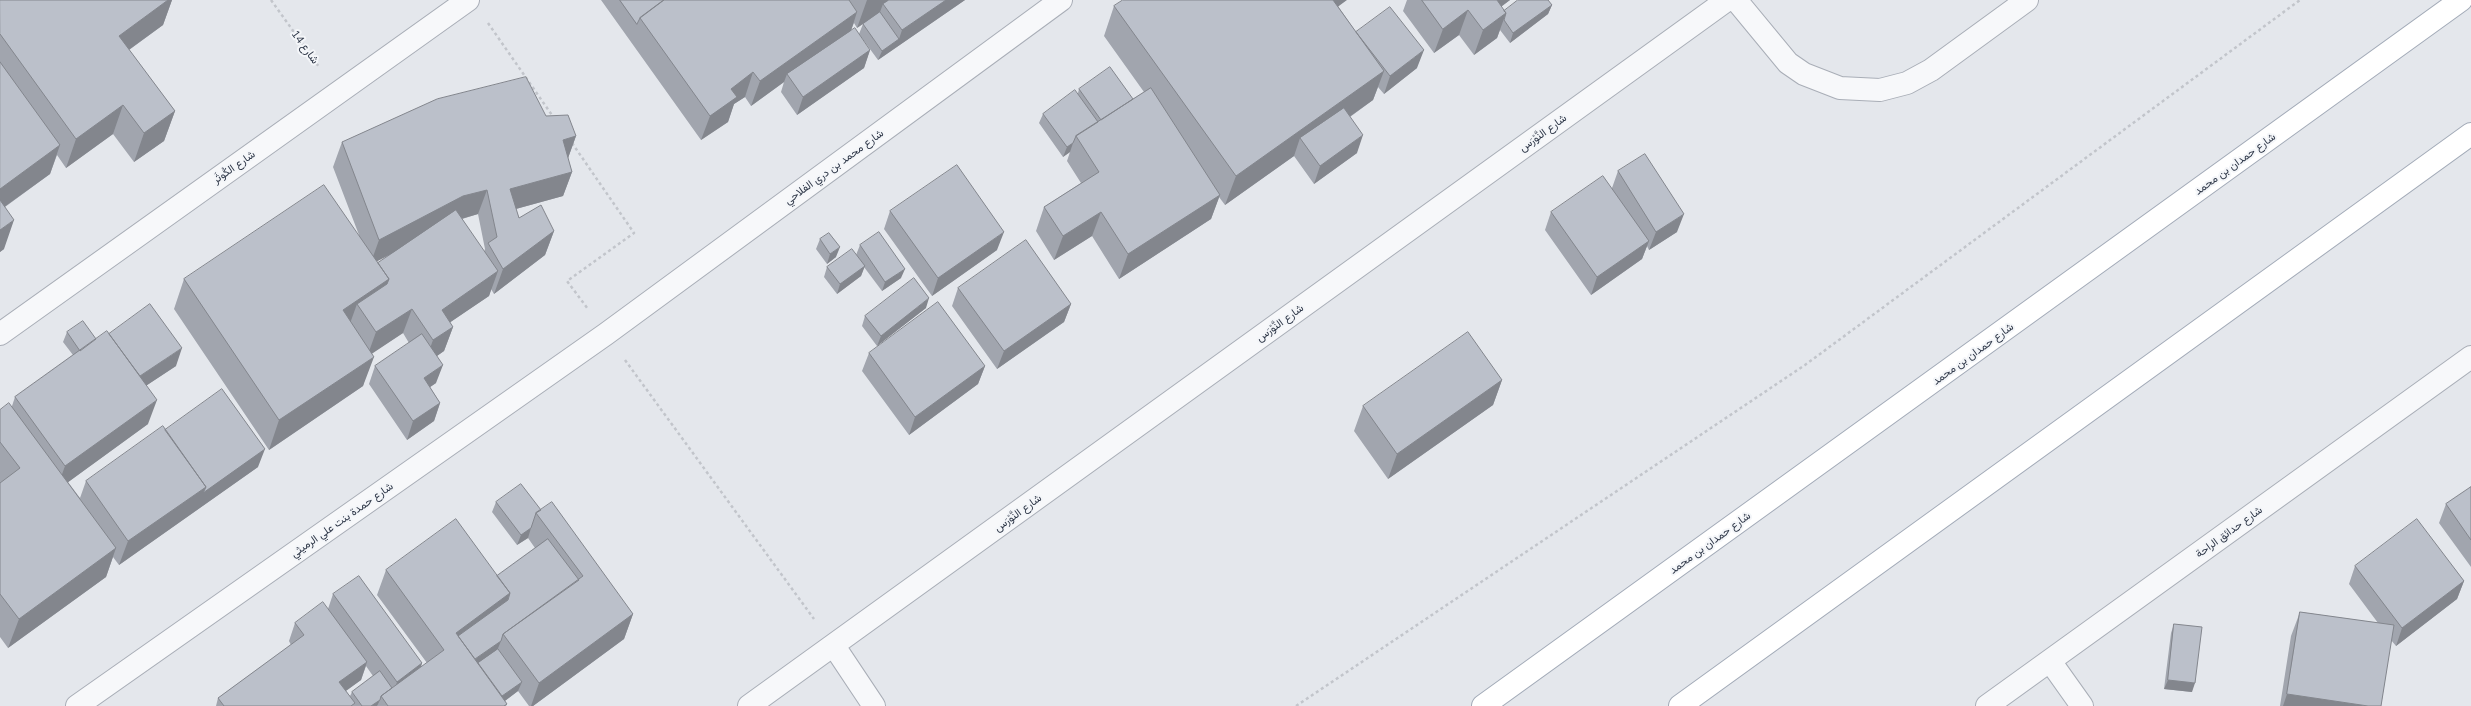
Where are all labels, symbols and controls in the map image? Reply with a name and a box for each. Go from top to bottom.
street label: شارع 14 [288,28,322,66]
street label: شارع النَّوْرَس [1517,111,1569,155]
street label: شارع محمد بن دري الفلاحي [782,127,886,207]
street label: شارع حمدان بن محمد [2192,130,2278,198]
street label: شارع الكُوثَر [210,148,258,186]
street label: شارع النَّوْرَس [1254,301,1306,345]
street label: شارع حمدان بن محمد [1930,320,2016,388]
street label: شارع حمدة بنت علي الرميثي [288,480,396,560]
street label: شارع النَّوْرَس [992,491,1044,535]
street label: شارع حدائق الراحة [2193,503,2265,561]
street label: شارع حمدان بن محمد [1667,509,1753,577]

